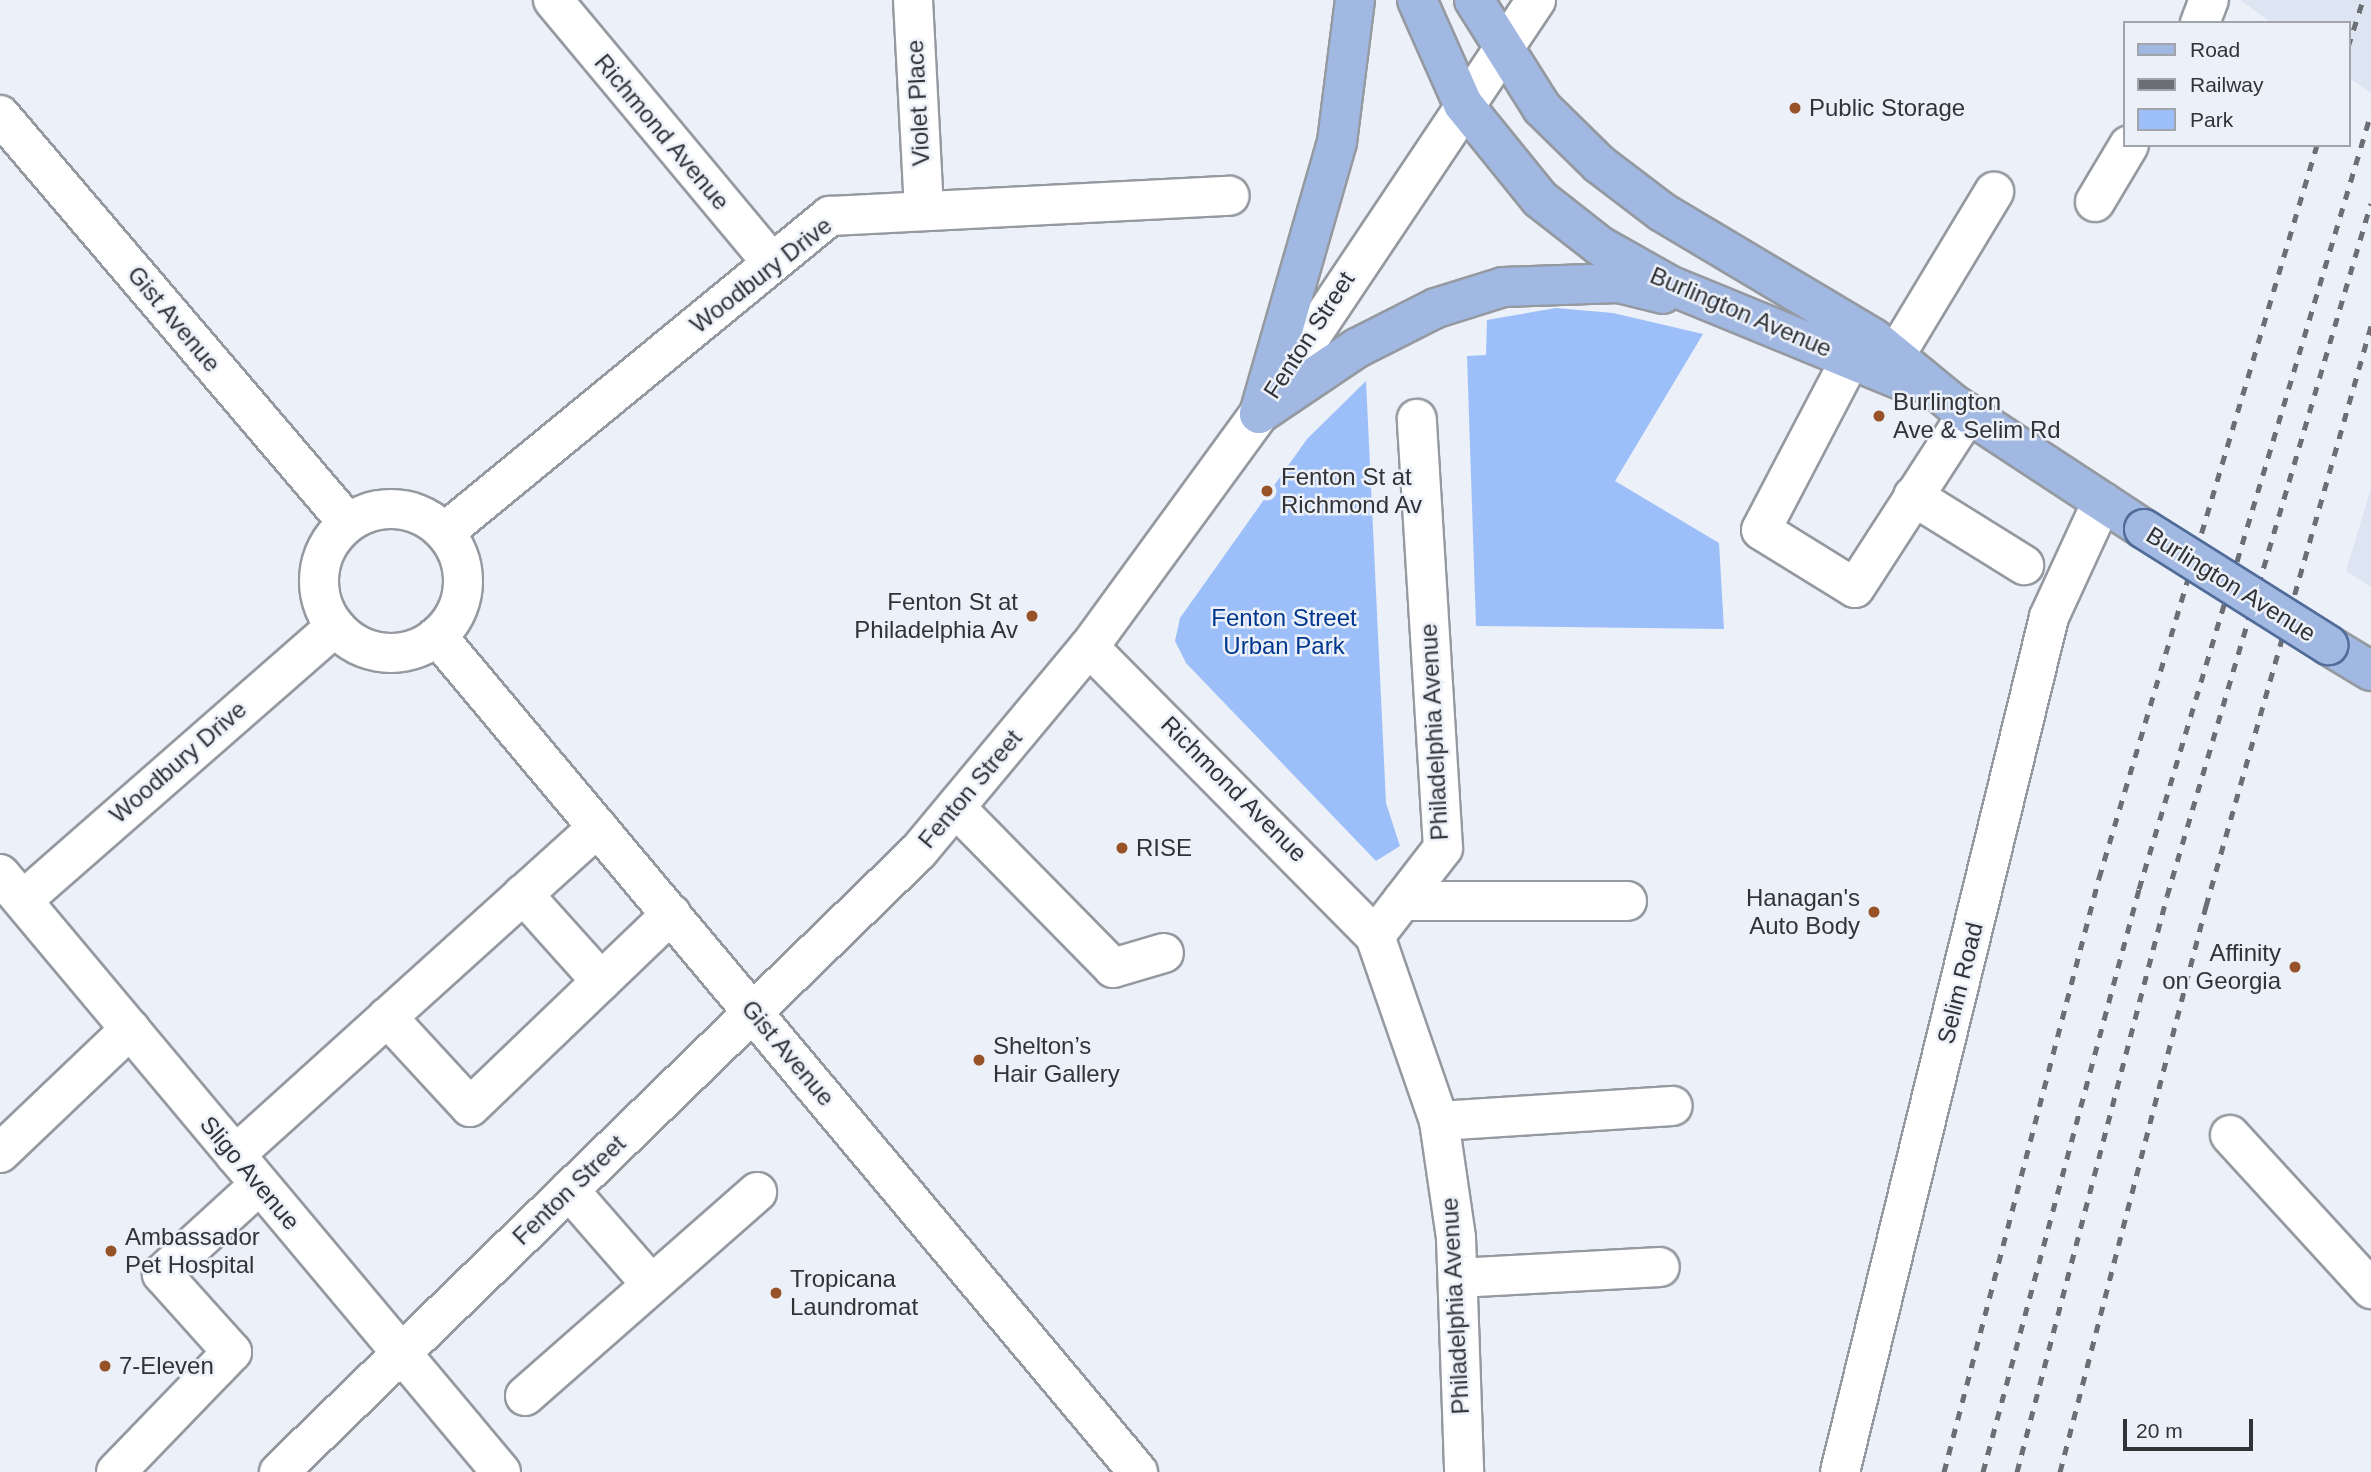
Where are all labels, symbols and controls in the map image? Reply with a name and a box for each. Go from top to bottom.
legend [2122,21,2350,147]
text: Road [2190,38,2240,61]
street label: Violet Place [900,39,936,167]
street label: Richmond Avenue [588,48,736,216]
text: Railway [2190,73,2264,96]
place label: Public Storage [1809,94,1965,122]
marker: Public Storage [1787,100,1803,116]
text: Park [2190,108,2233,131]
street label: Woodbury Drive [685,211,837,339]
street label: Gist Avenue [121,260,227,378]
street label: Burlington Avenue [1645,261,1837,363]
street label: Fenton Street [1257,266,1361,404]
place label: Burlington Ave & Selim Rd [1893,388,2061,444]
marker: Burlington Ave & Selim Rd [1871,408,1887,424]
place label: Fenton St at Richmond Av [1281,463,1423,519]
marker: Fenton St at Richmond Av [1259,483,1275,499]
street label: Burlington Avenue [2140,520,2322,648]
place label: Fenton St at Philadelphia Av [853,588,1018,644]
park label: Fenton Street Urban Park [1211,604,1357,660]
marker: Fenton St at Philadelphia Av [1024,608,1040,624]
street label: Philadelphia Avenue [1414,622,1454,842]
street label: Woodbury Drive [104,695,252,829]
street label: Richmond Avenue [1155,710,1313,868]
street label: Fenton Street [912,724,1028,854]
place label: RISE [1136,834,1192,862]
marker: RISE [1114,840,1130,856]
place label: Hanagan's Auto Body [1746,884,1860,940]
marker: Hanagan's Auto Body [1866,904,1882,920]
street label: Selim Road [1931,919,1989,1047]
place label: Affinity on Georgia [2162,939,2281,995]
marker: Affinity on Georgia [2287,959,2303,975]
street label: Gist Avenue [735,994,841,1112]
place label: Shelton’s Hair Gallery [993,1032,1120,1088]
marker: Shelton’s Hair Gallery [971,1052,987,1068]
street label: Sligo Avenue [194,1110,306,1236]
street label: Fenton Street [507,1129,631,1251]
street label: Philadelphia Avenue [1435,1196,1475,1416]
place label: Ambassador Pet Hospital [125,1223,260,1279]
marker: Ambassador Pet Hospital [103,1243,119,1259]
place label: Tropicana Laundromat [790,1265,918,1321]
marker: Tropicana Laundromat [768,1285,784,1301]
place label: 7-Eleven [119,1352,214,1380]
marker: 7-Eleven [97,1358,113,1374]
scale bar [2126,1406,2256,1450]
text: 20 m [2136,1419,2183,1442]

